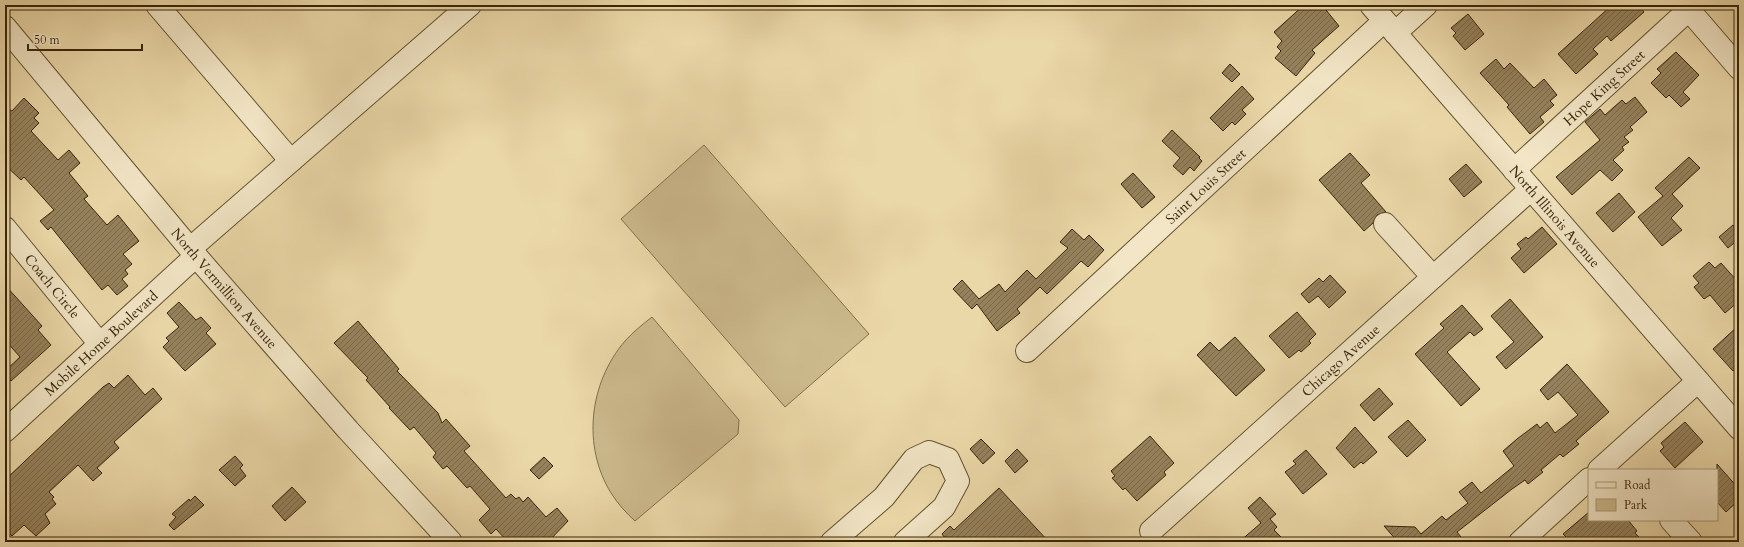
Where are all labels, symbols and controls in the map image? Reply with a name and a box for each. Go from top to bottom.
scale bar [28,26,142,52]
text: 50 m [34,32,61,48]
street label: Hope King Street [1559,45,1649,130]
street label: Saint Louis Street [1161,144,1250,228]
street label: North Illinois Avenue [1505,161,1605,271]
street label: North Vermillion Avenue [167,224,282,352]
street label: Coach Circle [20,250,85,322]
street label: Mobile Home Boulevard [40,286,162,400]
street label: Chicago Avenue [1297,320,1384,401]
legend [1588,469,1718,521]
text: Road [1624,477,1651,493]
text: Park [1624,497,1648,513]

